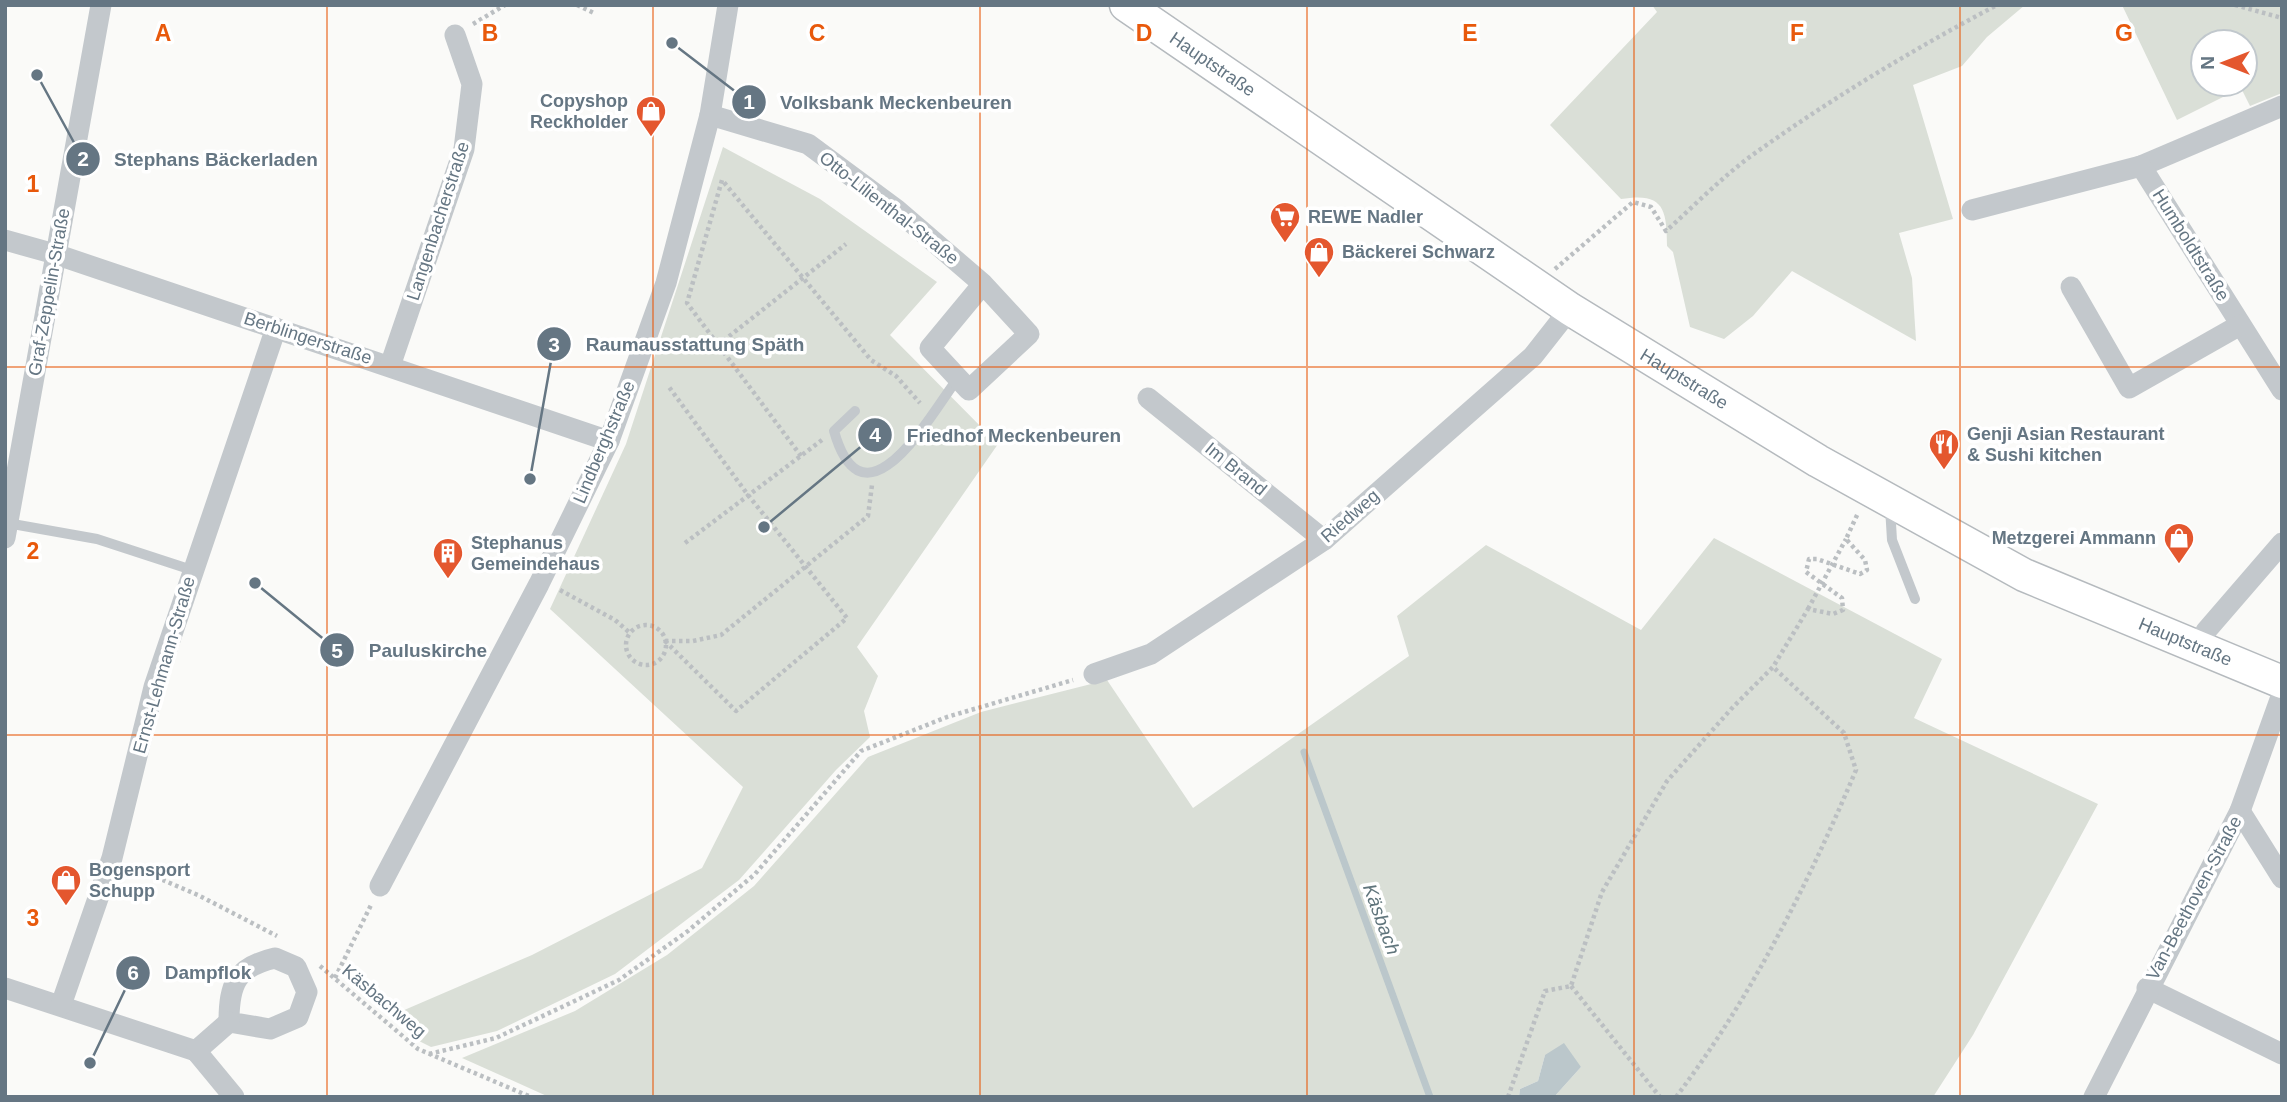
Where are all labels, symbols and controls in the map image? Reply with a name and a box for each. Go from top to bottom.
text: A [155,20,171,46]
text: B [482,20,498,46]
text: C [809,20,825,46]
text: D [1136,20,1152,46]
text: E [1462,20,1478,46]
text: F [1790,20,1804,46]
text: G [2115,20,2133,46]
street label: Hauptstraße [1166,28,1259,101]
north arrow [2189,28,2259,98]
text: N [2197,56,2218,70]
callout: Volksbank Meckenbeuren [731,82,1026,122]
text: 1 [743,90,755,113]
place label: Copyshop Reckholder [530,91,628,132]
text: Volksbank Meckenbeuren [780,92,1012,113]
shop icon: Copyshop Reckholder [634,94,668,138]
callout: Stephans Bäckerladen [65,139,332,179]
street label: Langenbacherstraße [403,139,473,303]
text: 2 [77,147,89,170]
street label: Otto-Lilienthal-Straße [815,147,963,269]
text: Stephans Bäckerladen [114,149,318,170]
text: 1 [27,171,40,197]
street label: Humboldtstraße [2149,185,2233,305]
supermarket icon: REWE Nadler [1268,200,1302,244]
street label: Graf-Zeppelin-Straße [24,207,74,377]
place label: REWE Nadler [1308,207,1423,227]
shop icon: Bäckerei Schwarz [1302,235,1336,279]
place label: Bäckerei Schwarz [1342,242,1495,262]
street label: Berblingerstraße [242,308,374,368]
callout: Raumausstattung Späth [536,324,818,364]
text: 3 [548,333,560,356]
text: Raumausstattung Späth [586,334,804,355]
street label: Hauptstraße [1637,345,1732,413]
street label: Lindberghstraße [569,378,639,506]
callout: Friedhof Meckenbeuren [858,415,1135,455]
text: 4 [869,423,881,446]
place label: Genji Asian Restaurant & Sushi kitchen [1967,424,2164,465]
text: Friedhof Meckenbeuren [907,425,1121,446]
restaurant icon: Genji Asian Restaurant & Sushi kitchen [1927,427,1961,471]
street label: Im Brand [1201,438,1271,500]
street label: Riedweg [1317,485,1383,547]
shop icon: Metzgerei Ammann [2162,521,2196,565]
place label: Metzgerei Ammann [1992,528,2156,548]
place label: Stephanus Gemeindehaus [471,533,600,574]
building icon: Stephanus Gemeindehaus [431,536,465,580]
text: 2 [27,538,39,564]
street label: Ernst-Lehmann-Straße [129,574,199,756]
street label: Hauptstraße [2136,614,2235,670]
callout: Pauluskirche [320,630,501,670]
text: 5 [331,639,343,662]
text: Pauluskirche [369,640,487,661]
street label: Van-Beethoven-Straße [2142,813,2246,983]
place label: Bogensport Schupp [89,860,190,901]
shop icon: Bogensport Schupp [49,863,83,907]
water label: Käsbach [1359,881,1404,958]
text: 3 [27,905,39,931]
callout: Dampflok [116,953,265,993]
street label: Käsbachweg [338,960,430,1042]
text: 6 [127,961,139,984]
text: Dampflok [165,962,252,983]

